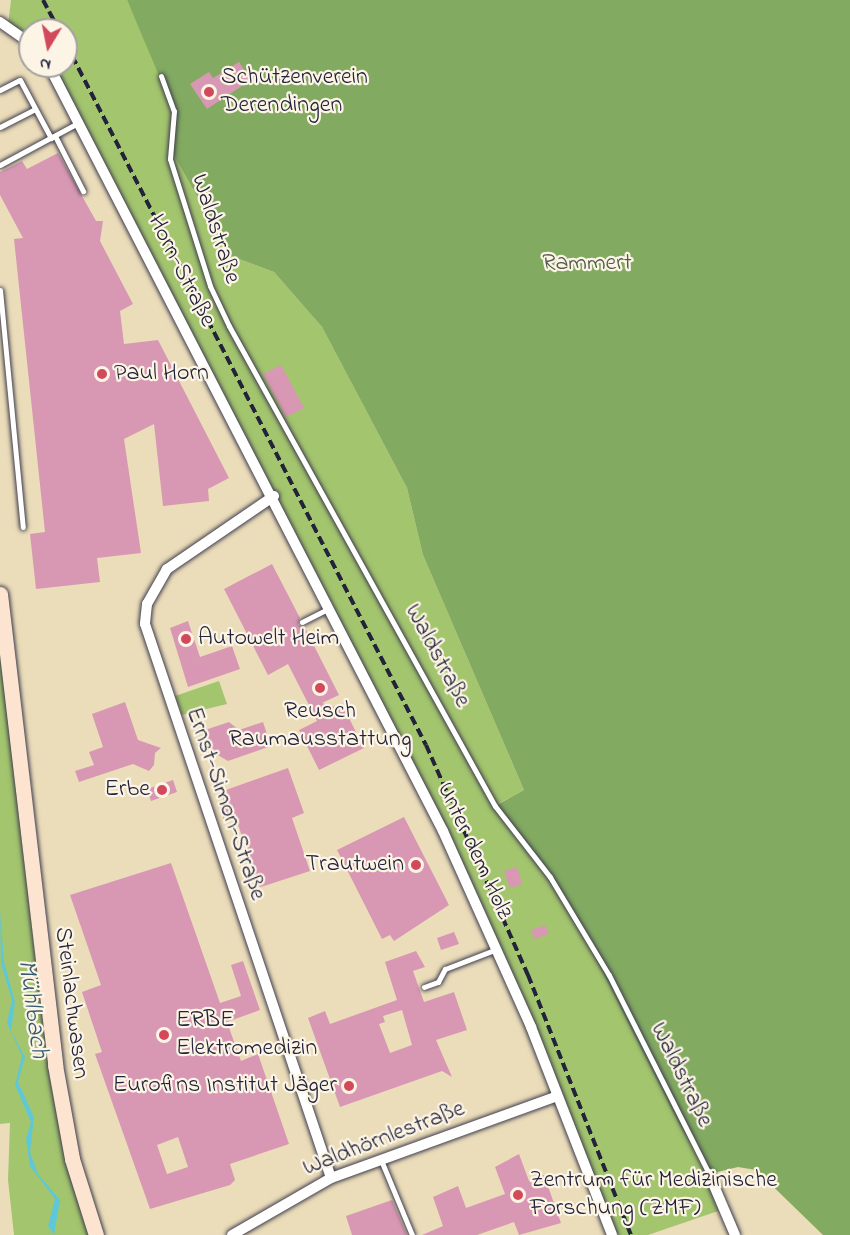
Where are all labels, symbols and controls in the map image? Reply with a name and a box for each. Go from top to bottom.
north arrow [18,18,78,78]
text: N [38,51,53,77]
place label: Schützenverein Derendingen [221,64,368,120]
marker: Schützenverein Derendingen [202,85,216,99]
street label: Waldstraße [184,171,246,287]
street label: Horn-Straße [141,210,221,332]
park label: Rammert [542,250,632,278]
place label: Paul Horn [114,360,209,388]
marker: Paul Horn [95,367,109,381]
street label: Waldstraße [398,599,476,713]
place label: Autowelt Heim [198,625,339,653]
marker: Autowelt Heim [179,632,193,646]
marker: Reusch Raumausstattung [313,681,327,695]
place label: Reusch Raumausstattung [229,698,411,754]
street label: Ernst-Simon-Straße [179,704,271,904]
place label: Erbe [105,776,150,804]
street label: Unter dem Holz [430,778,518,924]
marker: Erbe [155,783,169,797]
place label: Trautwein [305,851,404,879]
marker: Trautwein [409,858,423,872]
street label: Steinlachwasen [47,925,95,1081]
water label: Mühlbach [9,958,53,1060]
place label: ERBE Elektromedizin [176,1007,317,1063]
street label: Waldstraße [643,1018,719,1132]
marker: ERBE Elektromedizin [157,1028,171,1042]
place label: Eurofins Institut Jäger [113,1072,337,1100]
marker: Eurofins Institut Jäger [342,1079,356,1093]
street label: Waldhörnlestraße [299,1095,469,1183]
place label: Zentrum für Medizinische Forschung (ZMF) [530,1167,777,1223]
marker: Zentrum für Medizinische Forschung (ZMF) [511,1188,525,1202]

